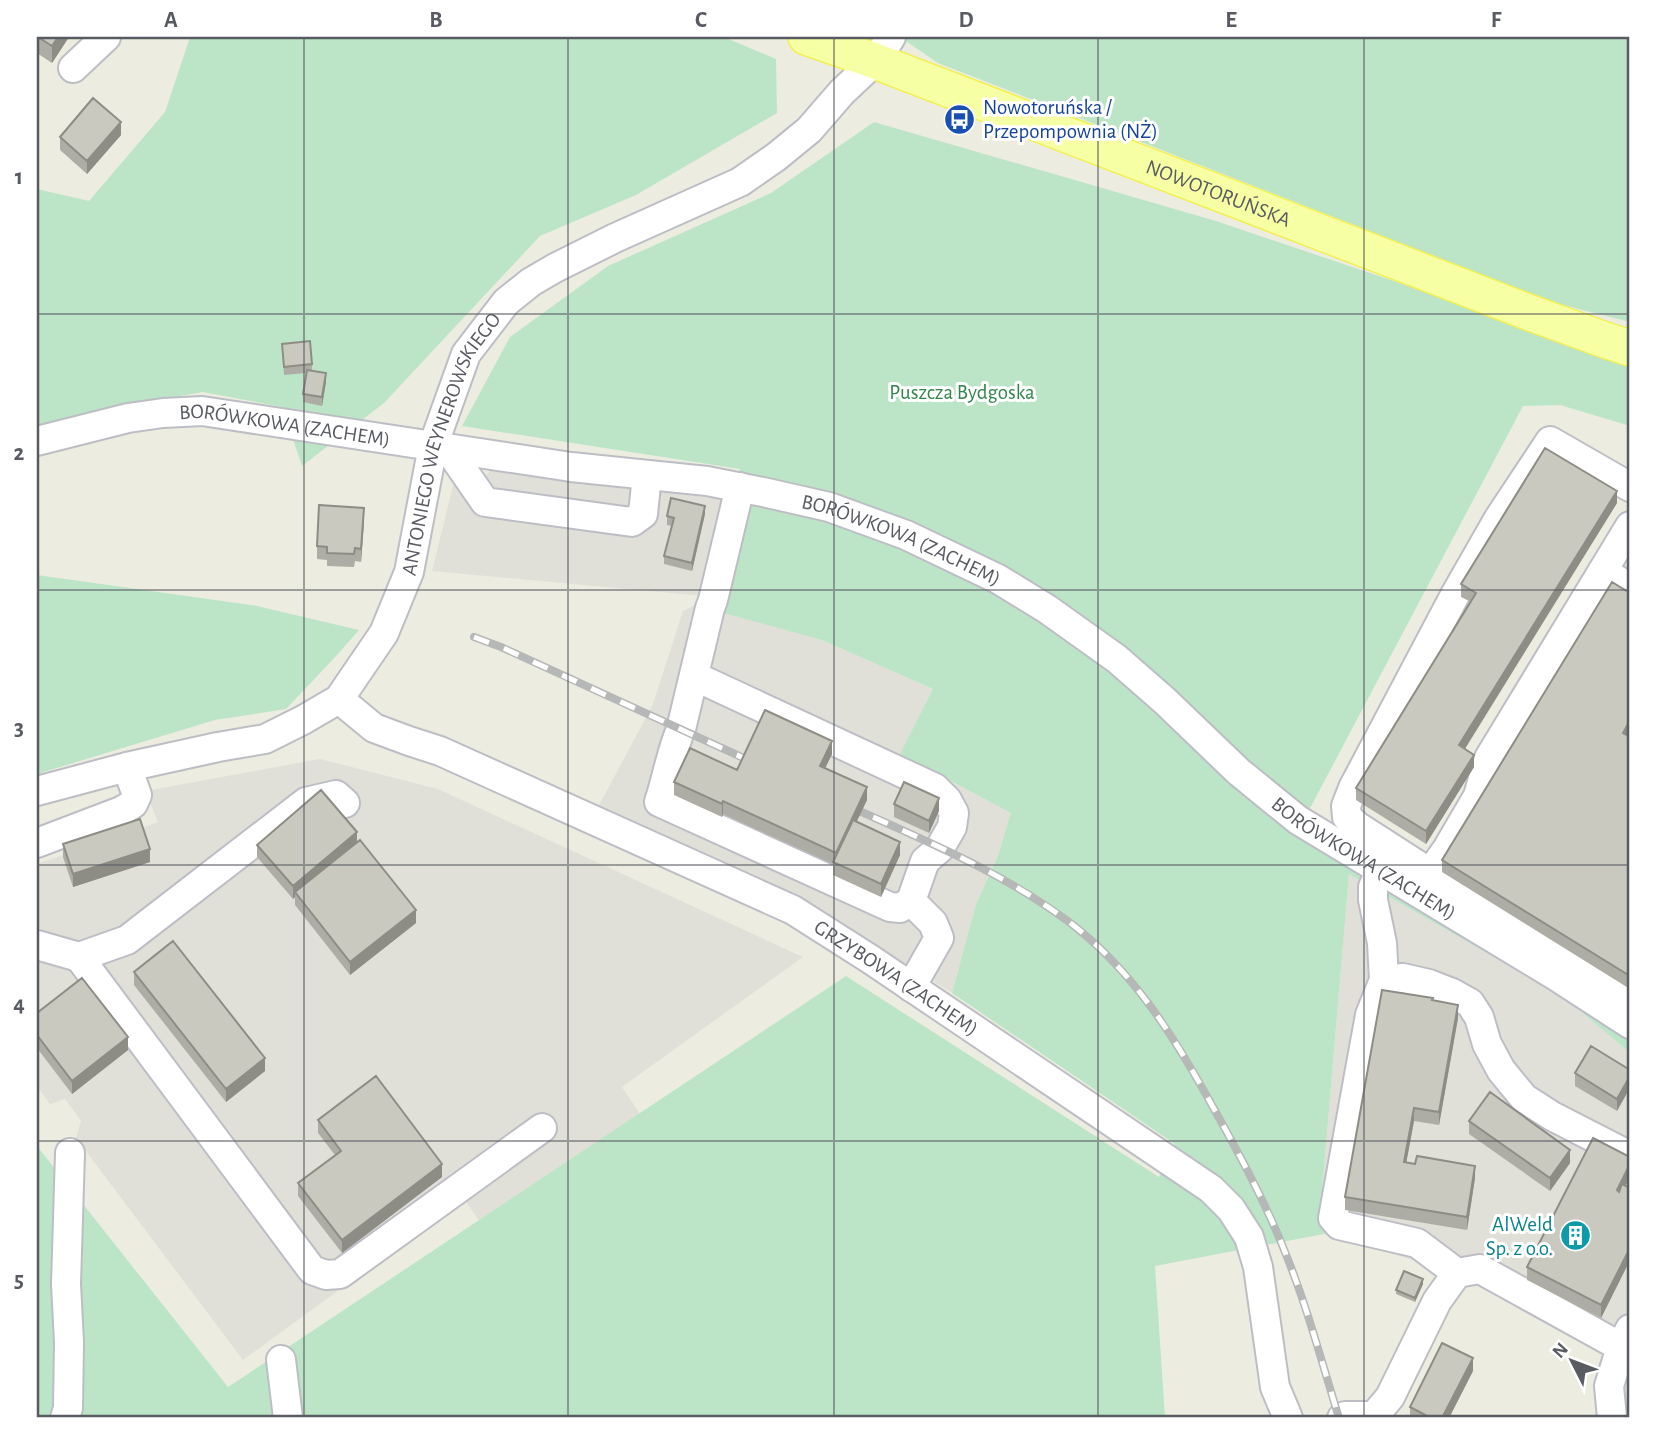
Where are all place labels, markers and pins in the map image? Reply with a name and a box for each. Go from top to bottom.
place label: Nowotoruńska / Przepompownia (NŻ) [983,97,1158,142]
bus stop icon: Nowotoruńska / Przepompownia (NŻ) [943,102,977,136]
place label: AlWeld Sp. z o.o. [1486,1214,1553,1259]
building icon: AlWeld Sp. z o.o. [1559,1219,1593,1253]

